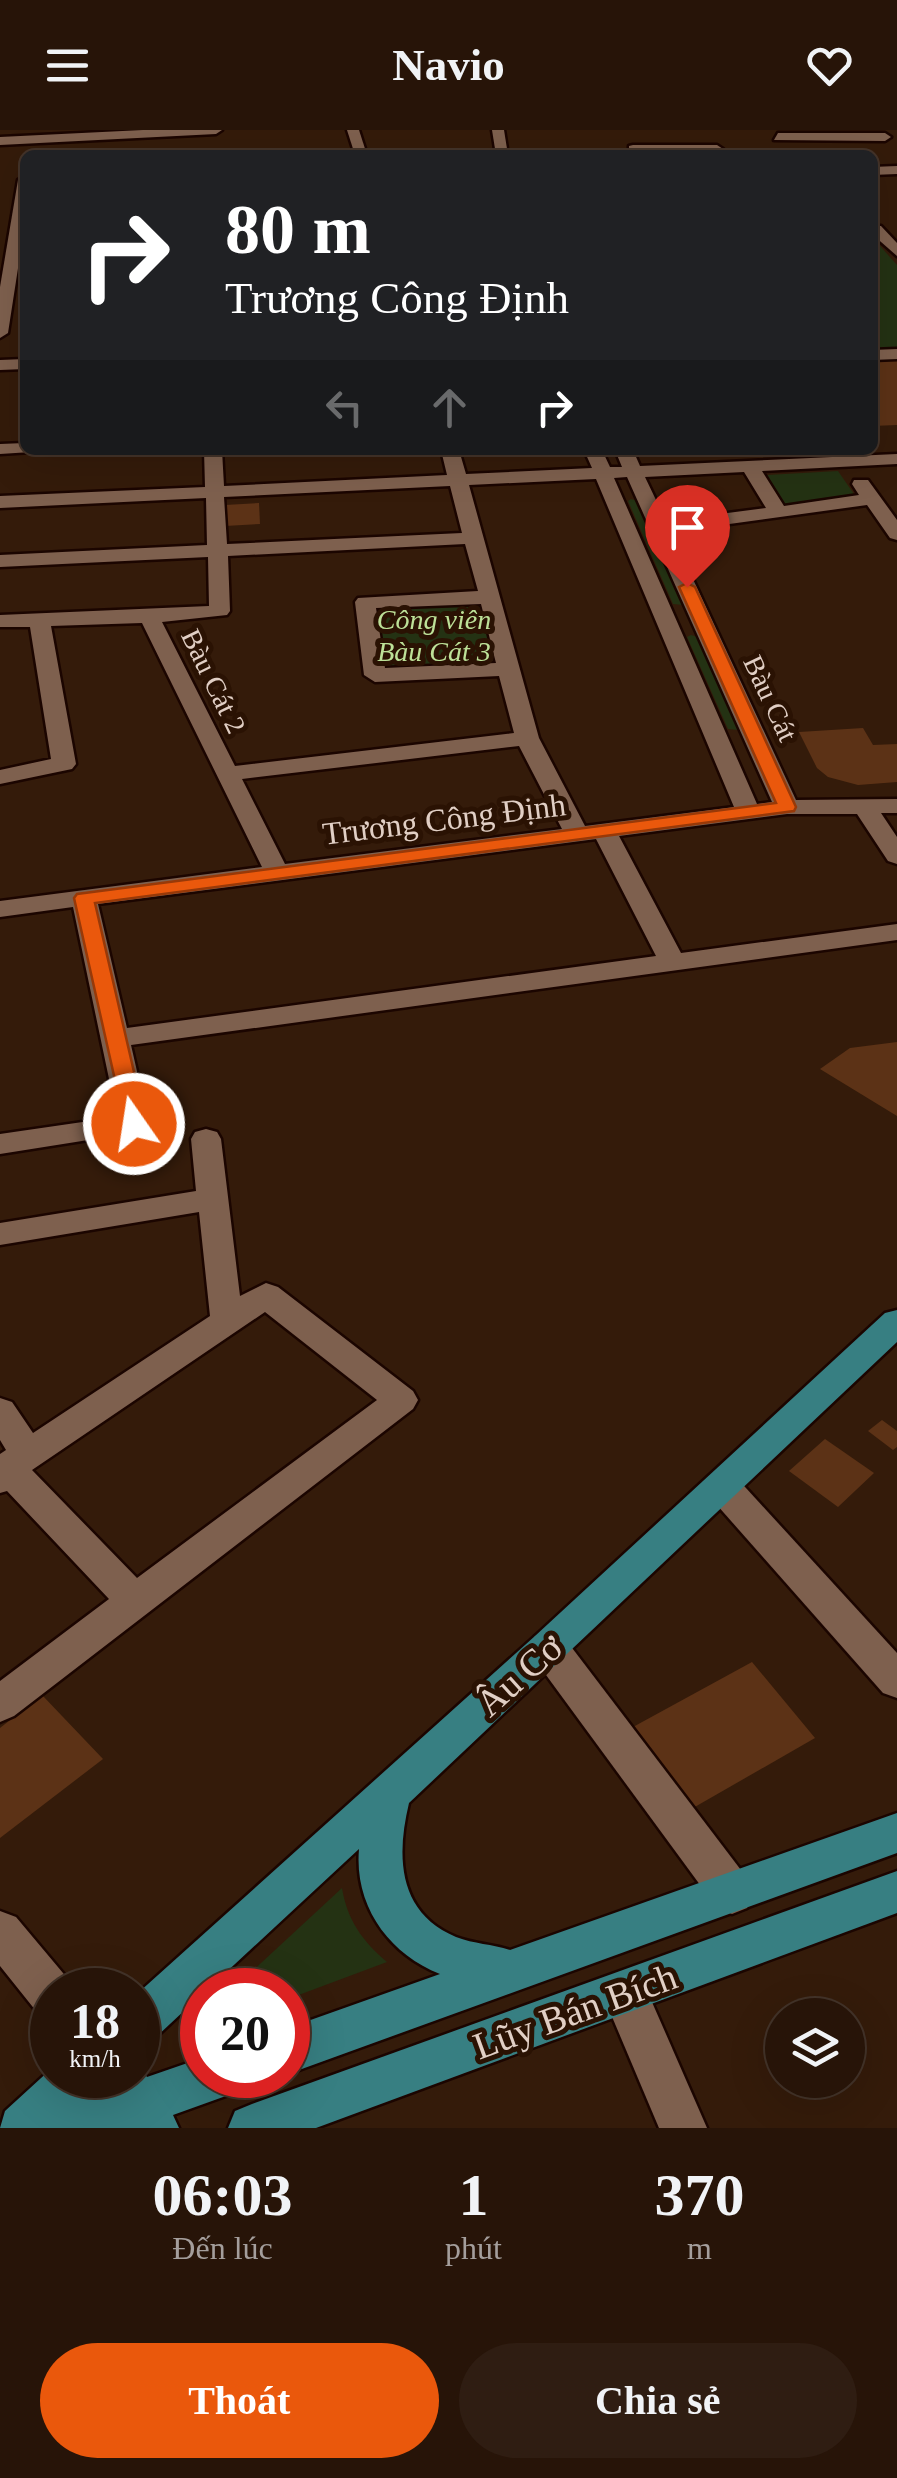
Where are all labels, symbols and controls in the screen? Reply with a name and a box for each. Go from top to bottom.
icon: menu [40,38,95,93]
icon: heart [802,38,857,93]
text: Navio [392,40,505,90]
icon: right [60,190,190,320]
text: 80 m [225,191,371,268]
text: Trương Công Định [225,273,569,323]
icon: left [317,380,372,435]
icon: ahead [422,380,477,435]
icon: right [527,380,582,435]
pin [645,485,730,588]
icon: arrive [660,500,715,555]
park label: Công viên Bàu Cát 3 [377,604,491,667]
street label: Bàu Cát 2 [175,624,252,738]
street label: Bàu Cát [737,650,804,746]
street label: Trương Công Định [320,786,568,852]
position arrow [82,1072,186,1176]
street label: Âu Cơ [467,1625,571,1725]
street label: Lũy Bán Bích [468,1955,682,2067]
speed limit sign: 20 [180,1968,310,2098]
text: 18 [70,1993,120,2049]
map controls [765,1998,865,2098]
button: layers [765,1998,865,2098]
text: km/h [69,2045,121,2072]
text: 06:03 [153,2162,293,2228]
text: 1 [458,2162,488,2228]
text: 370 [654,2162,744,2228]
text: Đến lúc [172,2230,273,2266]
text: phút [445,2230,502,2266]
text: m [687,2230,712,2266]
button: Thoát [40,2343,439,2458]
button: Chia sẻ [459,2343,857,2458]

